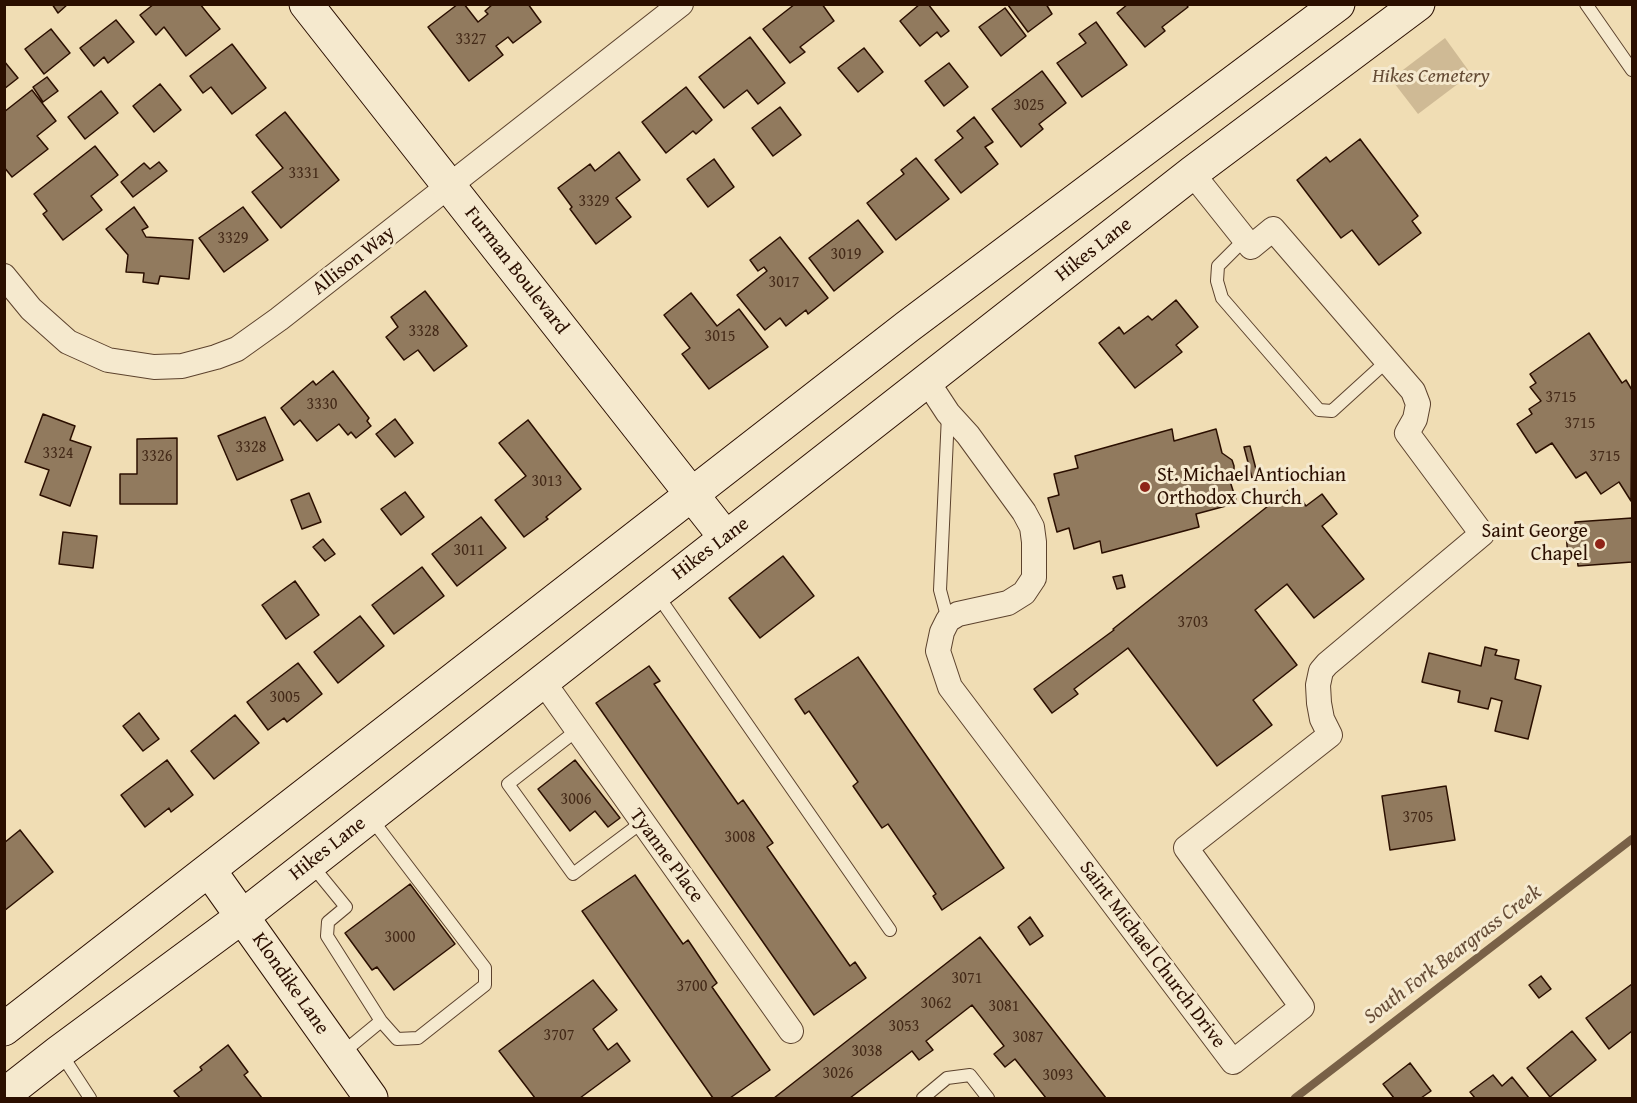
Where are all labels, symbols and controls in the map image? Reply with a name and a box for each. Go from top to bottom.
house number: 3327 [456,30,486,50]
park label: Hikes Cemetery [1372,65,1490,89]
house number: 3025 [1014,96,1044,116]
house number: 3331 [289,164,319,184]
house number: 3329 [579,192,609,212]
street label: Furman Boulevard [459,202,573,340]
street label: Hikes Lane [1051,213,1137,287]
street label: Allison Way [308,221,400,301]
house number: 3329 [218,229,248,249]
house number: 3019 [831,245,861,265]
house number: 3017 [769,273,799,293]
house number: 3328 [409,322,439,342]
house number: 3015 [705,327,735,347]
house number: 3715 [1546,388,1576,408]
house number: 3330 [307,395,337,415]
house number: 3715 [1565,414,1595,434]
house number: 3328 [236,438,266,458]
house number: 3324 [43,444,73,464]
house number: 3326 [142,447,172,467]
house number: 3715 [1590,447,1620,467]
place label: St. Michael Antiochian Orthodox Church [1157,464,1346,511]
house number: 3013 [532,472,562,492]
marker: St. Michael Antiochian Orthodox Church [1138,480,1152,494]
street label: Hikes Lane [668,512,754,586]
place label: Saint George Chapel [1482,520,1588,567]
marker: Saint George Chapel [1593,537,1607,551]
house number: 3011 [454,541,484,561]
house number: 3703 [1178,613,1208,633]
house number: 3005 [270,688,300,708]
house number: 3006 [561,790,591,810]
street label: Tyanne Place [624,804,708,908]
house number: 3705 [1403,808,1433,828]
street label: Hikes Lane [285,812,371,886]
house number: 3008 [725,828,755,848]
street label: Saint Michael Church Drive [1074,857,1230,1053]
water label: South Fork Beargrass Creek [1359,880,1547,1030]
house number: 3000 [385,928,415,948]
street label: Klondike Lane [246,929,334,1039]
house number: 3071 [952,969,982,989]
house number: 3700 [677,977,707,997]
house number: 3062 [921,994,951,1014]
house number: 3081 [989,997,1019,1017]
house number: 3053 [889,1017,919,1037]
house number: 3707 [544,1026,574,1046]
house number: 3087 [1013,1028,1043,1048]
house number: 3038 [852,1042,882,1062]
house number: 3026 [823,1064,853,1084]
house number: 3093 [1043,1066,1073,1086]

